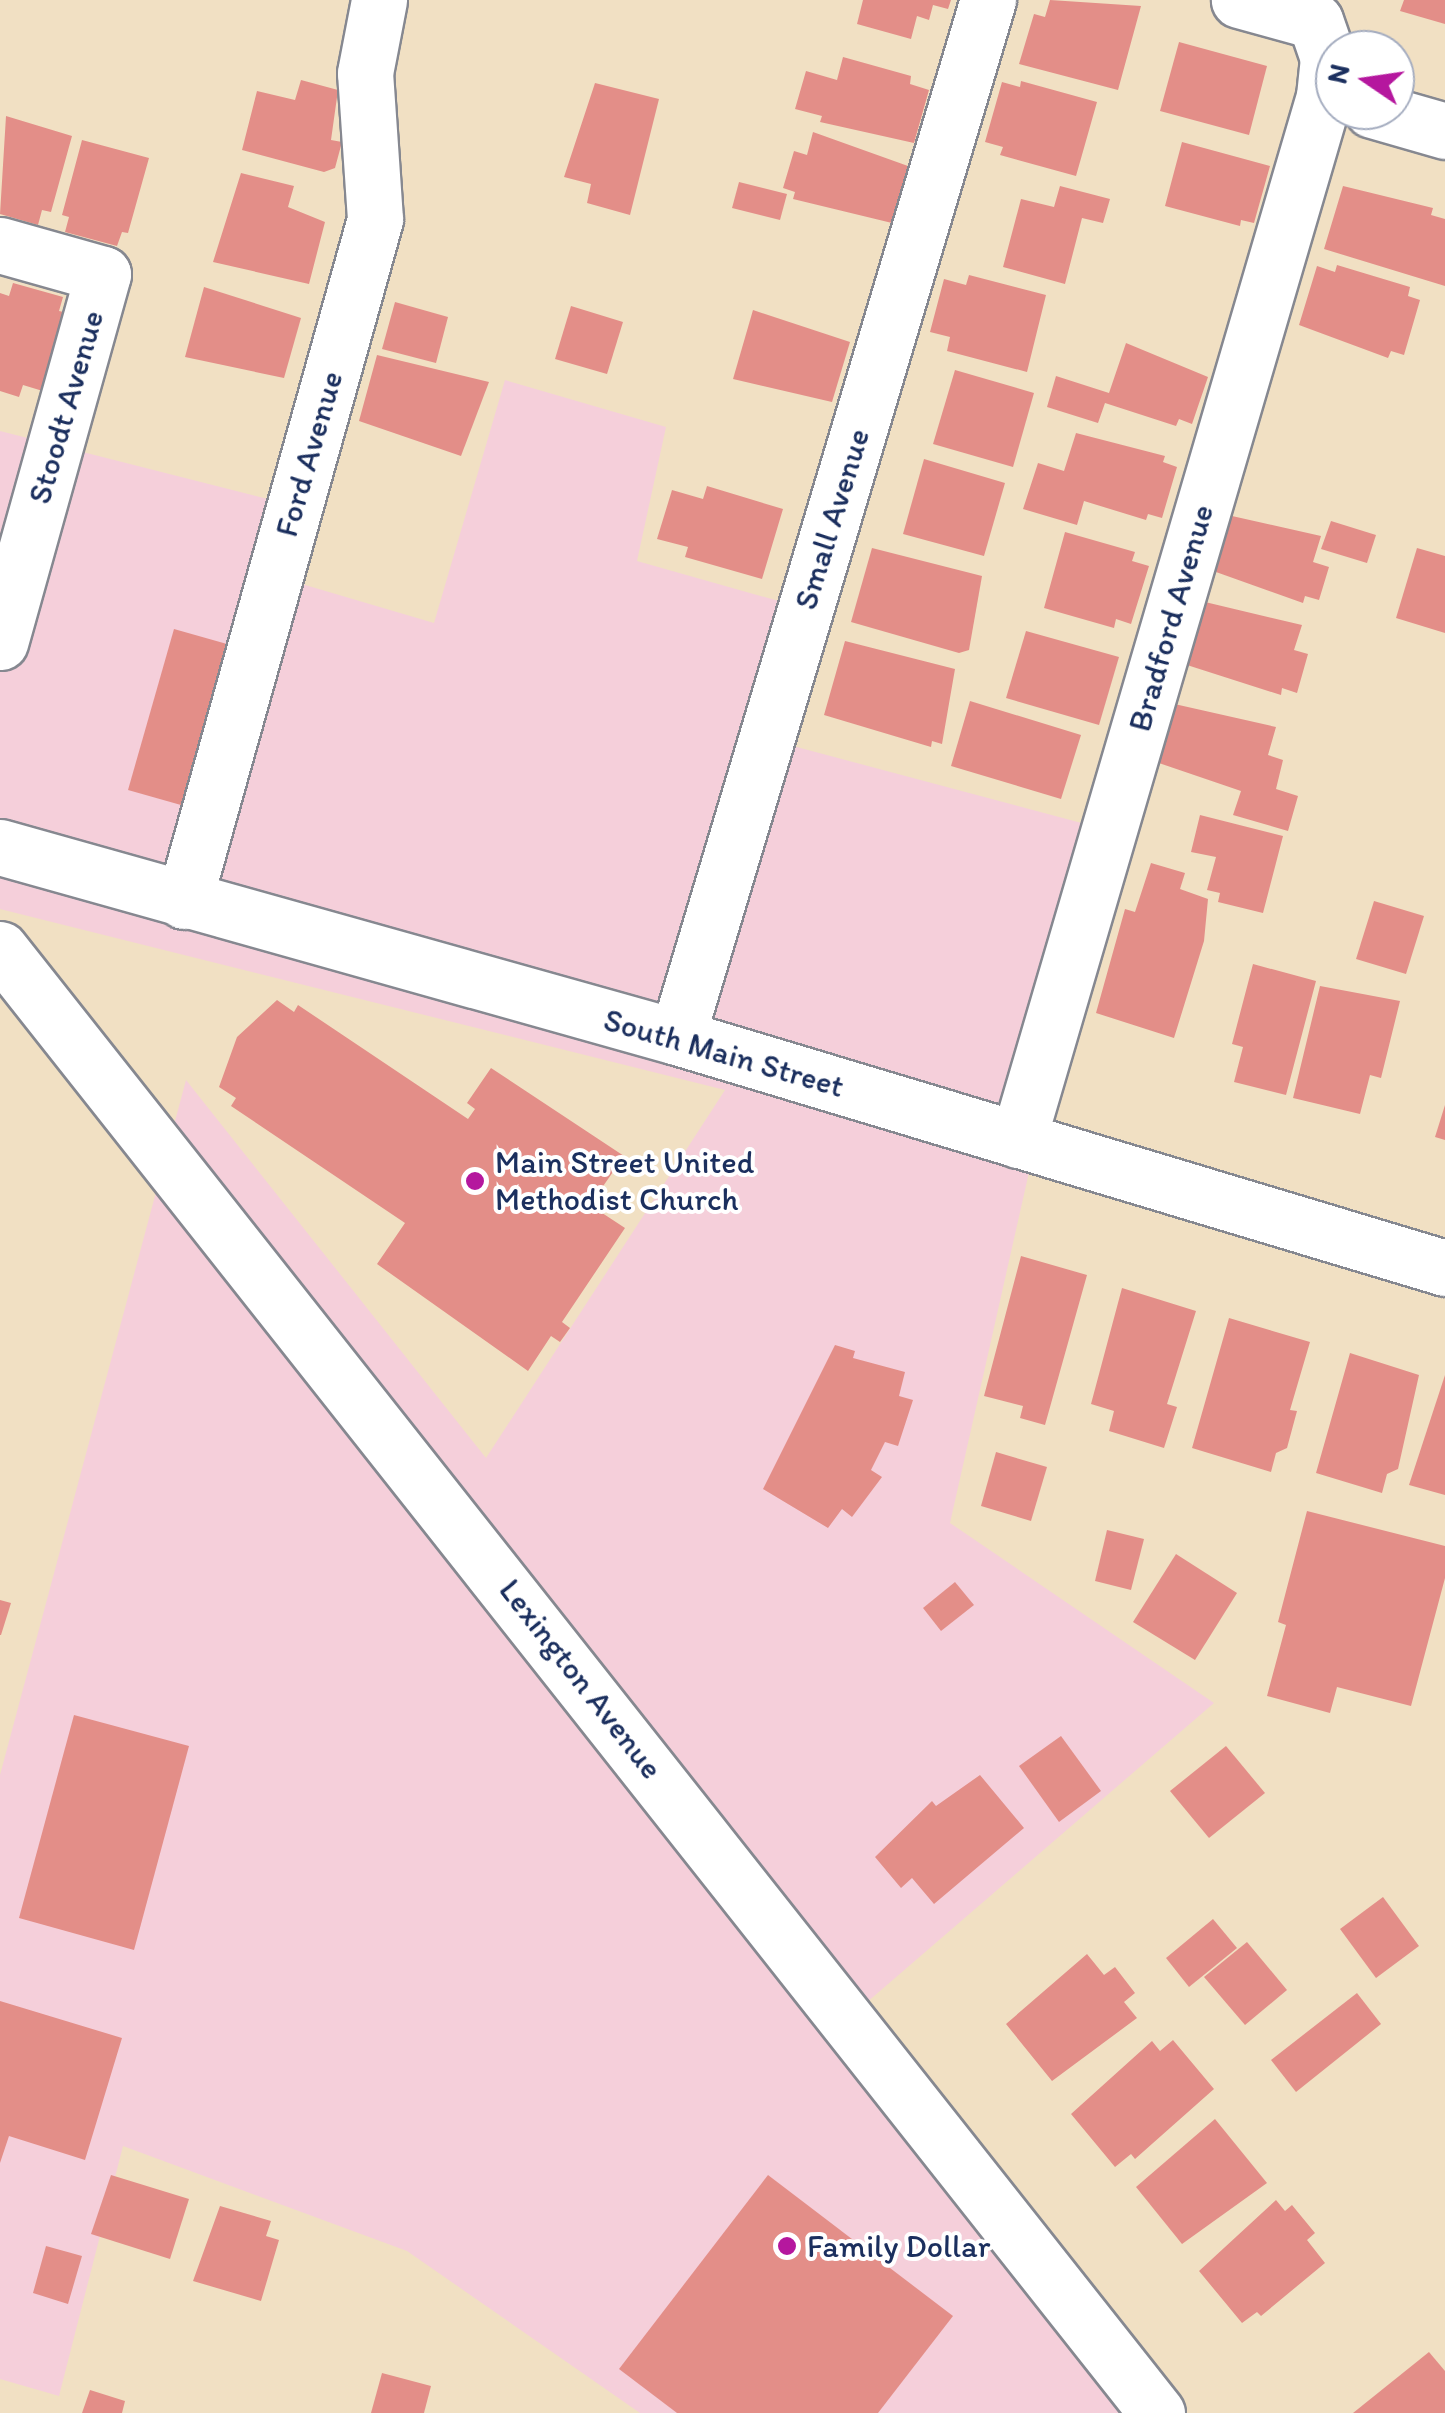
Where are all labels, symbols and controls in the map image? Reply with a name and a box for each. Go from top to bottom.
north arrow [1315,30,1415,130]
text: N [1319,61,1356,87]
street label: Stoodt Avenue [20,306,112,508]
street label: Ford Avenue [267,368,351,540]
street label: Small Avenue [786,424,878,614]
street label: Bradford Avenue [1120,501,1222,735]
street label: South Main Street [600,1000,848,1106]
place label: Main Street United Methodist Church [495,1144,754,1219]
marker: Main Street United Methodist Church [464,1170,486,1192]
street label: Lexington Avenue [492,1572,670,1786]
place label: Family Dollar [807,2227,990,2265]
marker: Family Dollar [776,2235,798,2257]

